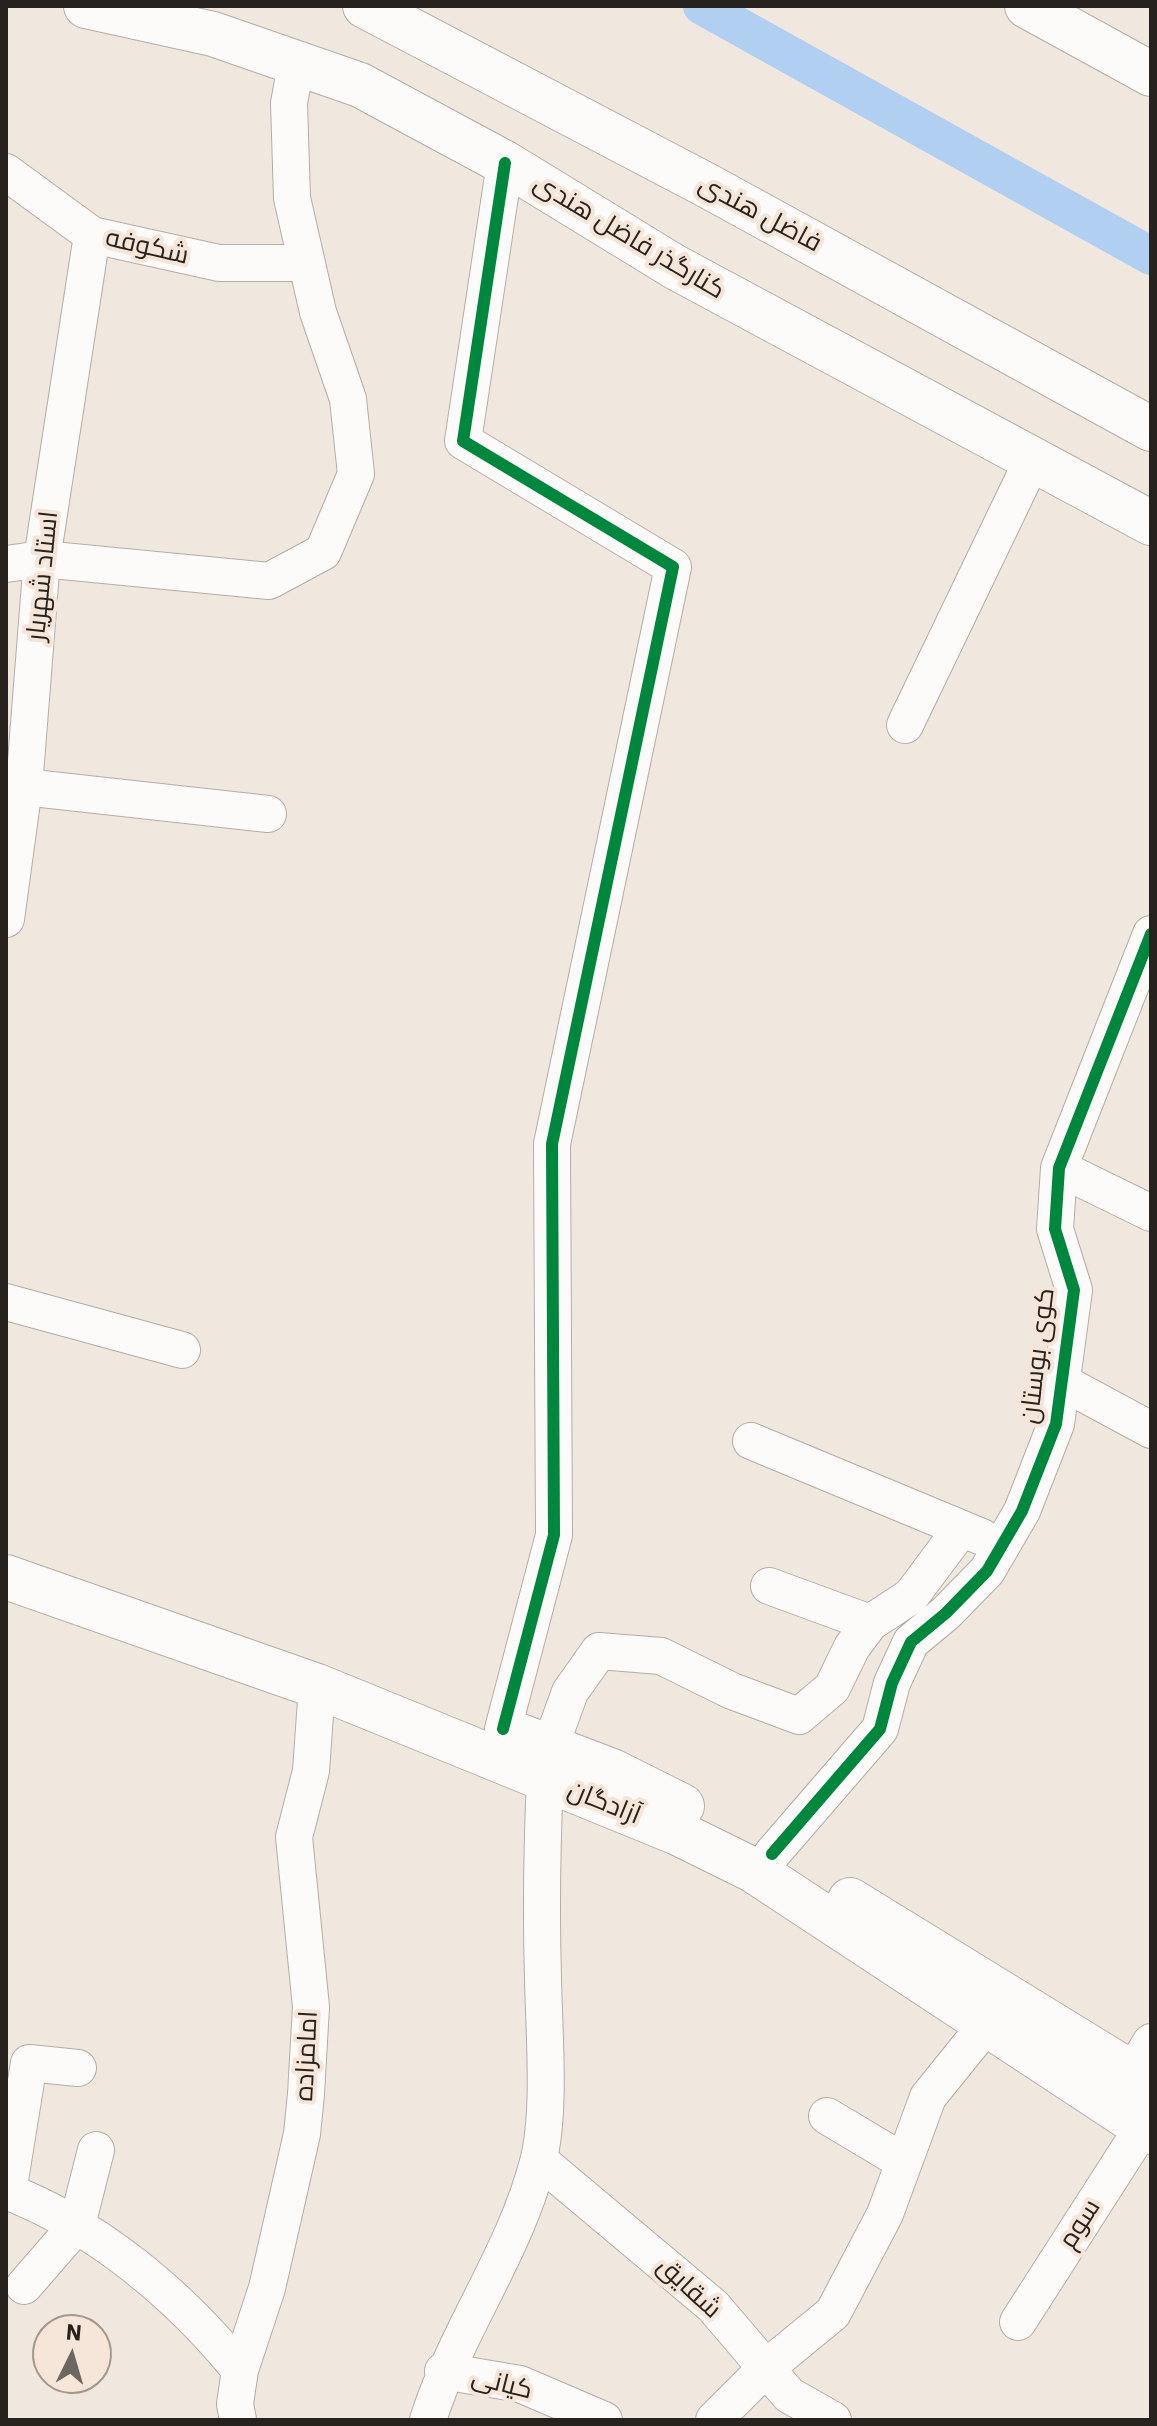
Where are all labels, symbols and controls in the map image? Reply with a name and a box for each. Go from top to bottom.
street label: کنارگذر فاضل هندی [528,168,730,306]
street label: فاضل هندی [693,169,827,259]
street label: شکوفه [102,222,192,272]
street label: استاد شهریار [21,510,65,642]
street label: کوی بوستان [1014,1286,1062,1426]
street label: آزادگان [563,1774,645,1832]
street label: امامزاده [289,2010,325,2102]
street label: سوم [1053,2193,1107,2255]
street label: شقایق [651,2251,727,2325]
north arrow [32,2314,112,2394]
text: N [65,2316,83,2347]
street label: کیانی [468,2361,536,2407]

